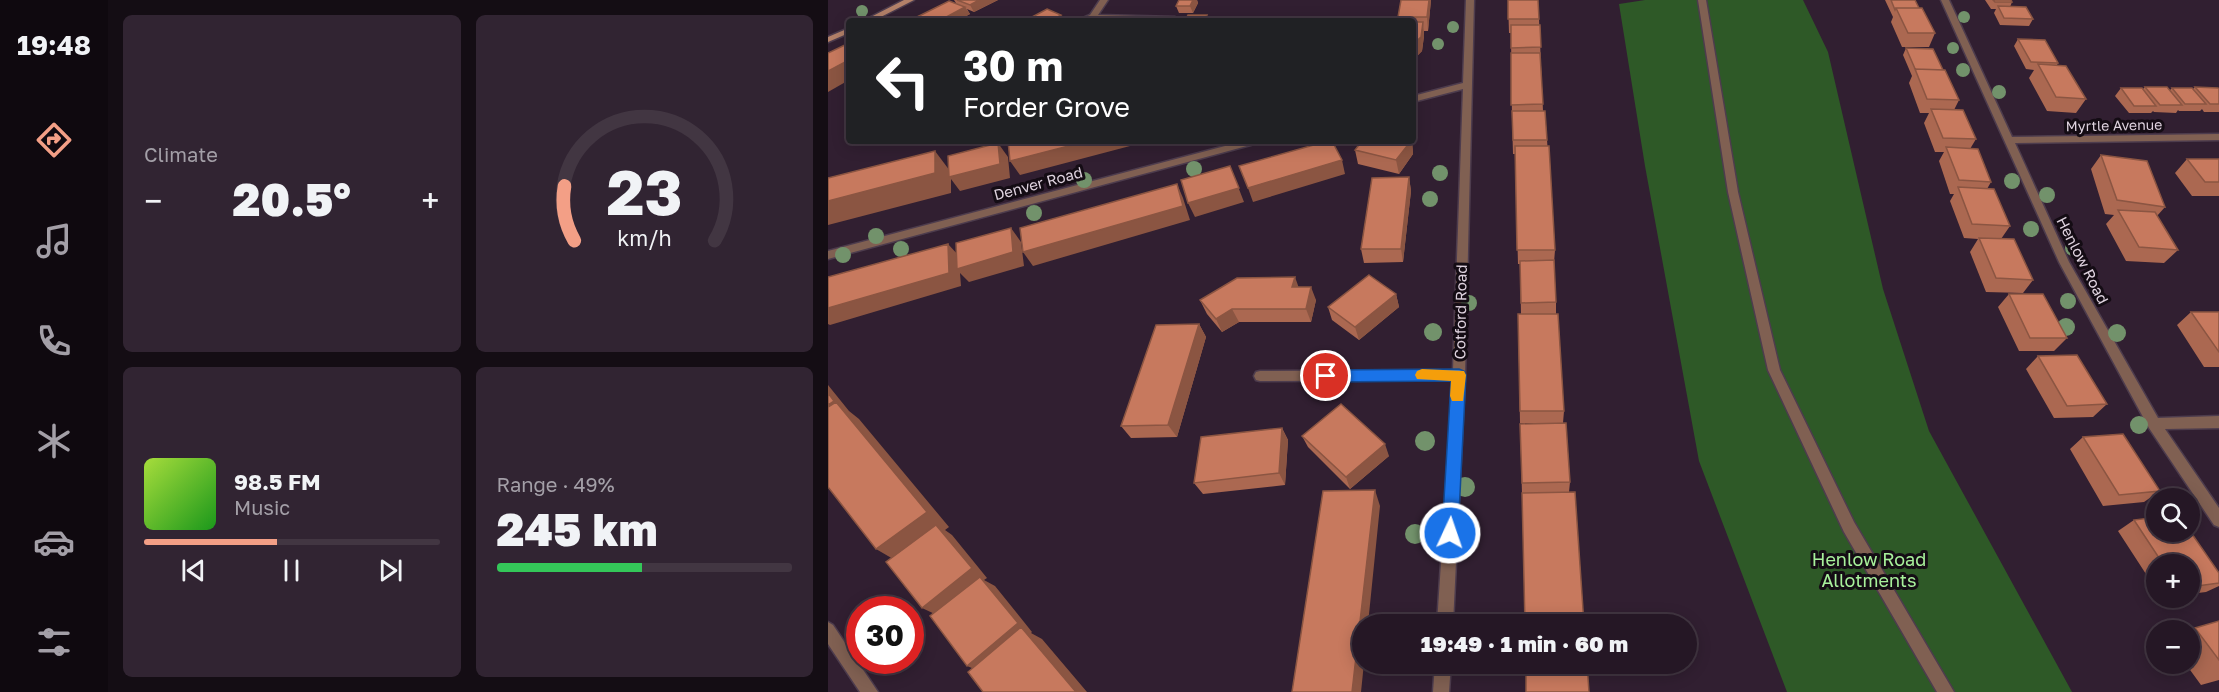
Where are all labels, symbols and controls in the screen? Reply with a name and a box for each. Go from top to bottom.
text: 19:48 [17,29,91,61]
text: 30 m [963,40,1063,90]
icon: left [864,42,942,120]
text: Forder Grove [963,91,1130,123]
street label: Myrtle Avenue [2066,116,2162,134]
icon: directions [33,119,75,161]
text: Climate [144,142,218,166]
text: 23 [606,154,682,229]
street label: Denver Road [992,162,1084,204]
text: 20.5° [233,172,351,226]
text: − [144,181,162,220]
text: + [421,181,439,220]
street label: Henlow Road [2053,213,2113,307]
icon: music [33,220,75,262]
text: km/h [617,225,672,251]
street label: Cotford Road [1450,264,1470,360]
icon: phone [33,320,75,362]
pin [1300,350,1351,401]
icon: arrive [1309,359,1342,392]
icon: climate [33,420,75,462]
text: 98.5 FM [234,468,321,495]
text: Range · 49% [497,472,615,496]
map controls [2146,488,2200,674]
button: search [2146,488,2200,542]
text: Music [234,495,290,519]
position arrow [1418,501,1482,565]
text: 245 km [497,502,658,556]
icon: car [33,521,75,563]
park label: Henlow Road Allotments [1812,548,1926,591]
icon: previous [177,554,210,587]
icon: pause [275,554,308,587]
icon: next [374,554,407,587]
button: + [2146,554,2200,608]
speed limit sign: 30 [846,596,924,674]
button: − [2146,620,2200,674]
icon: filters [33,621,75,663]
text: 19:49 · 1 min · 60 m [1421,630,1628,657]

